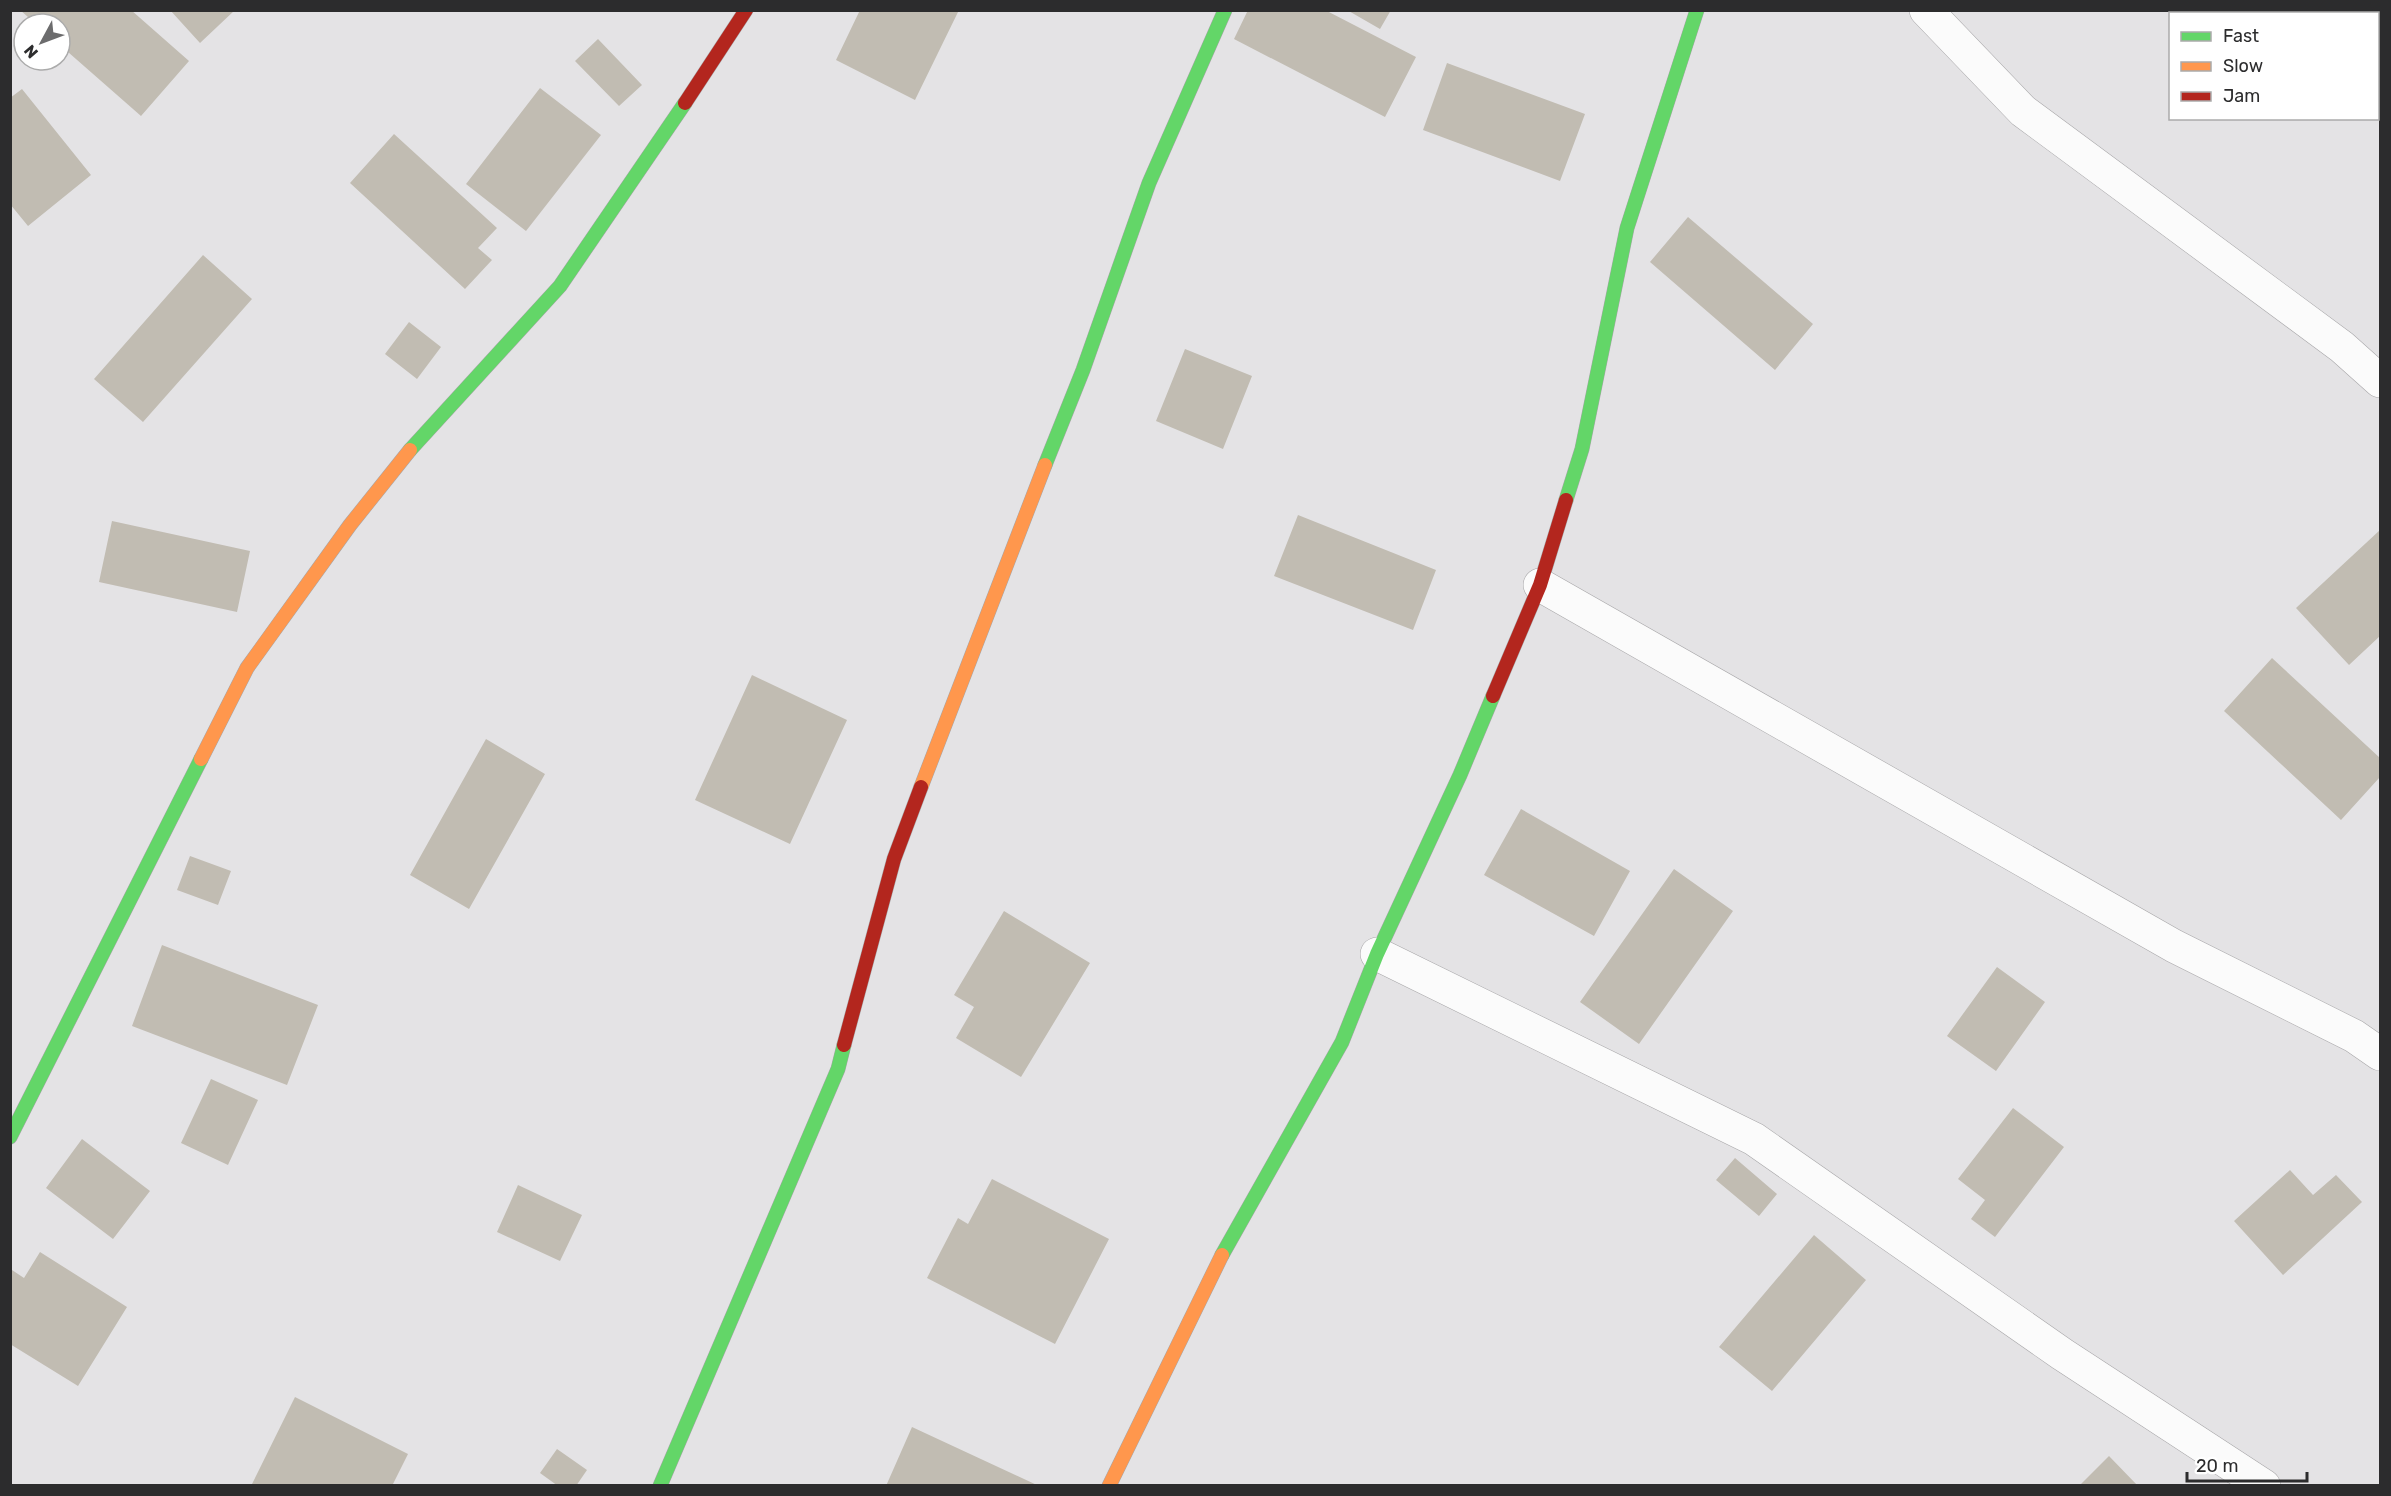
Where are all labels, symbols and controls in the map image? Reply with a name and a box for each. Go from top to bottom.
north arrow [12,12,72,72]
legend [2169,12,2379,120]
text: Fast [2223,25,2259,47]
text: N [20,41,42,62]
text: Slow [2223,55,2263,77]
text: Jam [2223,85,2260,107]
scale bar [2187,1445,2307,1483]
text: 20 m [2196,1455,2238,1477]

